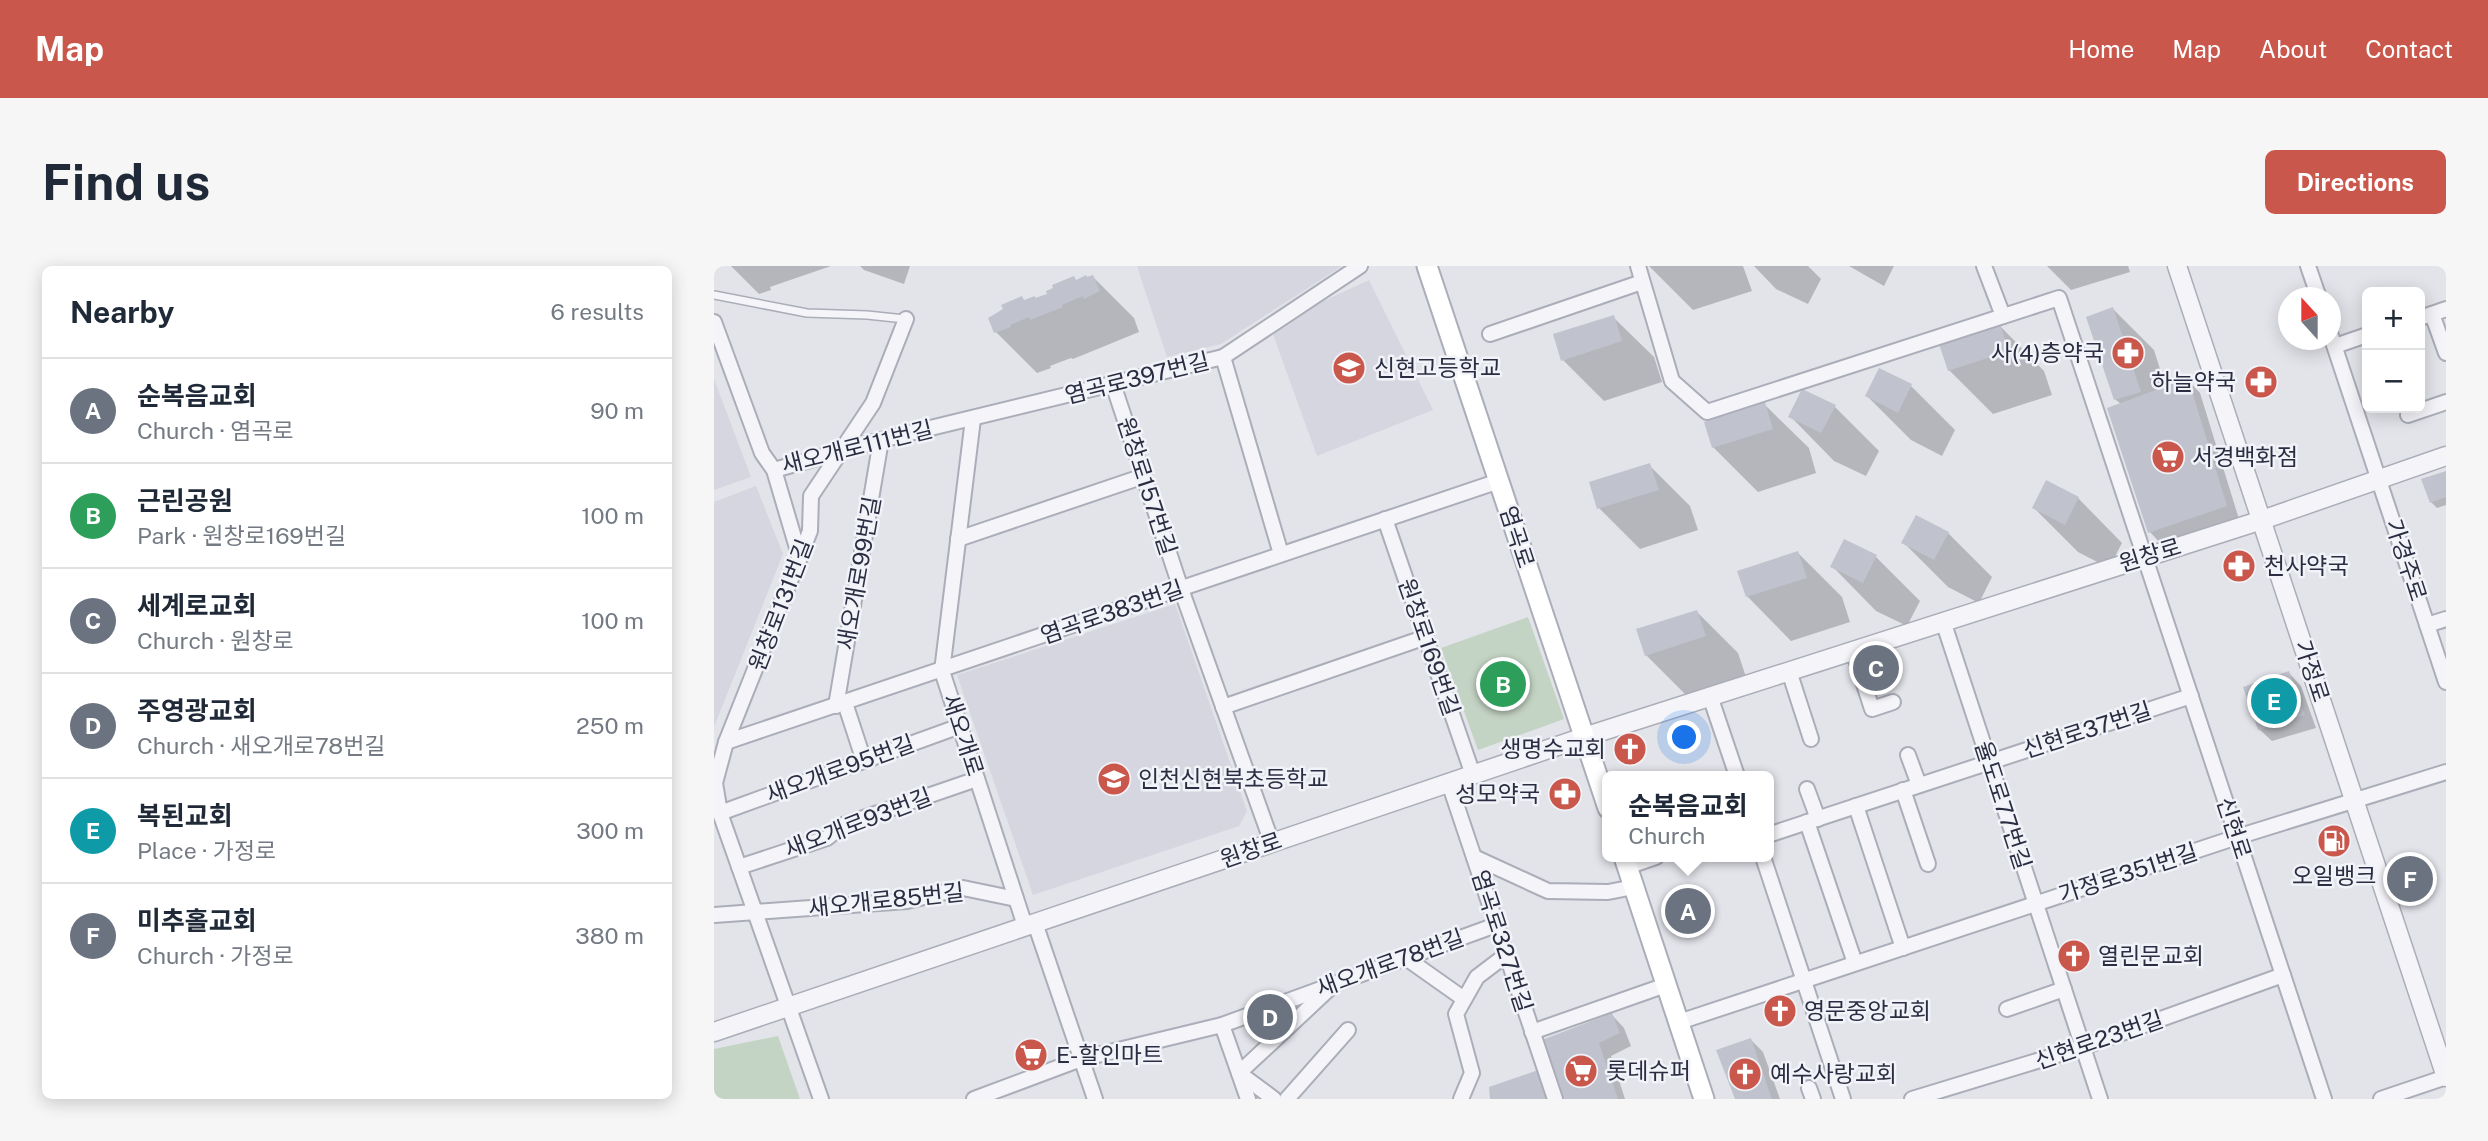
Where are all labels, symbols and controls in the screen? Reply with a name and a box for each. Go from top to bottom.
text: Map [35,30,104,68]
text: Home [2068,35,2134,63]
text: Map [2172,35,2221,63]
text: About [2259,35,2327,63]
text: Contact [2365,35,2453,63]
button: Directions [2265,150,2446,214]
text: Find us [42,153,210,211]
north arrow [2278,287,2341,350]
map controls [2362,287,2425,413]
button: + [2362,287,2425,350]
text: Nearby [70,294,174,330]
text: 6 results [551,298,644,325]
pharmacy icon: 사(4)층약국 [2109,334,2147,372]
place label: 사(4)층약국 [1991,339,2104,366]
street label: 염곡로397번길 [1062,347,1212,409]
school or university icon: 신현고등학교 [1330,349,1368,387]
button: − [2362,350,2425,413]
place label: 신현고등학교 [1374,354,1501,381]
pharmacy icon: 하늘약국 [2242,363,2280,401]
place label: 하늘약국 [2151,368,2236,395]
text: 순복음교회 [137,380,257,411]
text: A [85,397,101,424]
text: 90 m [590,397,644,424]
street label: 원창로157번길 [1112,413,1183,558]
street label: 새오개로111번길 [778,415,935,478]
text: Church · 염곡로 [137,417,294,444]
supermarket icon: 서경백화점 [2149,438,2187,476]
place label: 서경백화점 [2192,443,2298,470]
text: 근린공원 [137,485,233,516]
street label: 새오개로99번길 [832,494,885,652]
text: B [85,502,101,529]
text: 100 m [581,502,644,529]
street label: 염곡로 [1495,502,1540,571]
street label: 가경주로 [2381,515,2432,604]
text: Park · 원창로169번길 [137,522,346,549]
street label: 원창로 [2116,532,2184,577]
street label: 원창로131번길 [743,535,818,675]
pharmacy icon: 천사약국 [2220,547,2258,585]
place label: 천사약국 [2264,552,2349,579]
street label: 염곡로383번길 [1037,574,1187,649]
street label: 원창로169번길 [1393,575,1466,719]
text: 세계로교회 [137,590,257,621]
text: C [85,607,101,634]
text: 100 m [581,607,644,634]
text: Church · 원창로 [137,627,294,654]
street label: 가정로 [2290,636,2335,705]
pin: C [1853,642,1899,694]
pin: B [1480,658,1526,710]
pin: E [2251,675,2297,727]
street label: 새오개로 [938,690,989,779]
text: 주영광교회 [137,695,257,726]
street label: 신현로37번길 [2019,696,2155,763]
text: D [85,712,101,739]
text: 250 m [576,712,644,739]
your location [1667,720,1701,754]
street label: 새오개로95번길 [762,729,918,808]
church icon: 생명수교회 [1611,730,1649,768]
text: Church · 새오개로78번길 [137,732,386,759]
place label: 생명수교회 [1500,735,1606,762]
street label: 율도로77번길 [1970,737,2037,873]
school or university icon: 인천신현북초등학교 [1095,760,1133,798]
place label: 인천신현북초등학교 [1138,765,1328,792]
popup [1602,771,1774,862]
pharmacy icon: 성모약국 [1546,775,1584,813]
place label: 성모약국 [1455,780,1540,807]
street label: 새오개로93번길 [780,782,935,863]
text: 순복음교회 [1628,790,1748,821]
street label: 신현로 [2212,793,2257,862]
text: 복된교회 [137,800,233,831]
text: E [86,817,100,844]
text: 300 m [576,817,644,844]
text: Church [1628,822,1705,849]
fuel station icon: 오일뱅크 [2315,822,2353,860]
street label: 원창로 [1216,826,1285,873]
text: Place · 가정로 [137,837,276,864]
street label: 가정로351번길 [2055,837,2201,908]
pin: F [2387,853,2433,905]
place label: 오일뱅크 [2292,862,2376,889]
street label: 염곡로327번길 [1467,866,1538,1015]
street label: 새오개로85번길 [807,878,965,921]
pin: A [1665,885,1711,937]
text: 미추홀교회 [137,905,257,936]
text: F [86,922,100,949]
text: 380 m [575,922,644,949]
street label: 새오개로78번길 [1312,923,1467,1002]
church icon: 열린문교회 [2055,937,2093,975]
text: Church · 가정로 [137,942,294,969]
place label: 열린문교회 [2098,942,2204,969]
pin: D [1247,991,1293,1043]
church icon: 영문중앙교회 [1761,992,1799,1030]
place label: 영문중앙교회 [1804,997,1931,1024]
street label: 신현로23번길 [2031,1005,2167,1074]
supermarket icon: E-할인마트 [1012,1036,1050,1074]
place label: E-할인마트 [1056,1041,1163,1068]
supermarket icon: 롯데슈퍼 [1562,1052,1600,1090]
church icon: 예수사랑교회 [1726,1055,1764,1093]
place label: 롯데슈퍼 [1606,1057,1691,1084]
place label: 예수사랑교회 [1770,1060,1897,1087]

